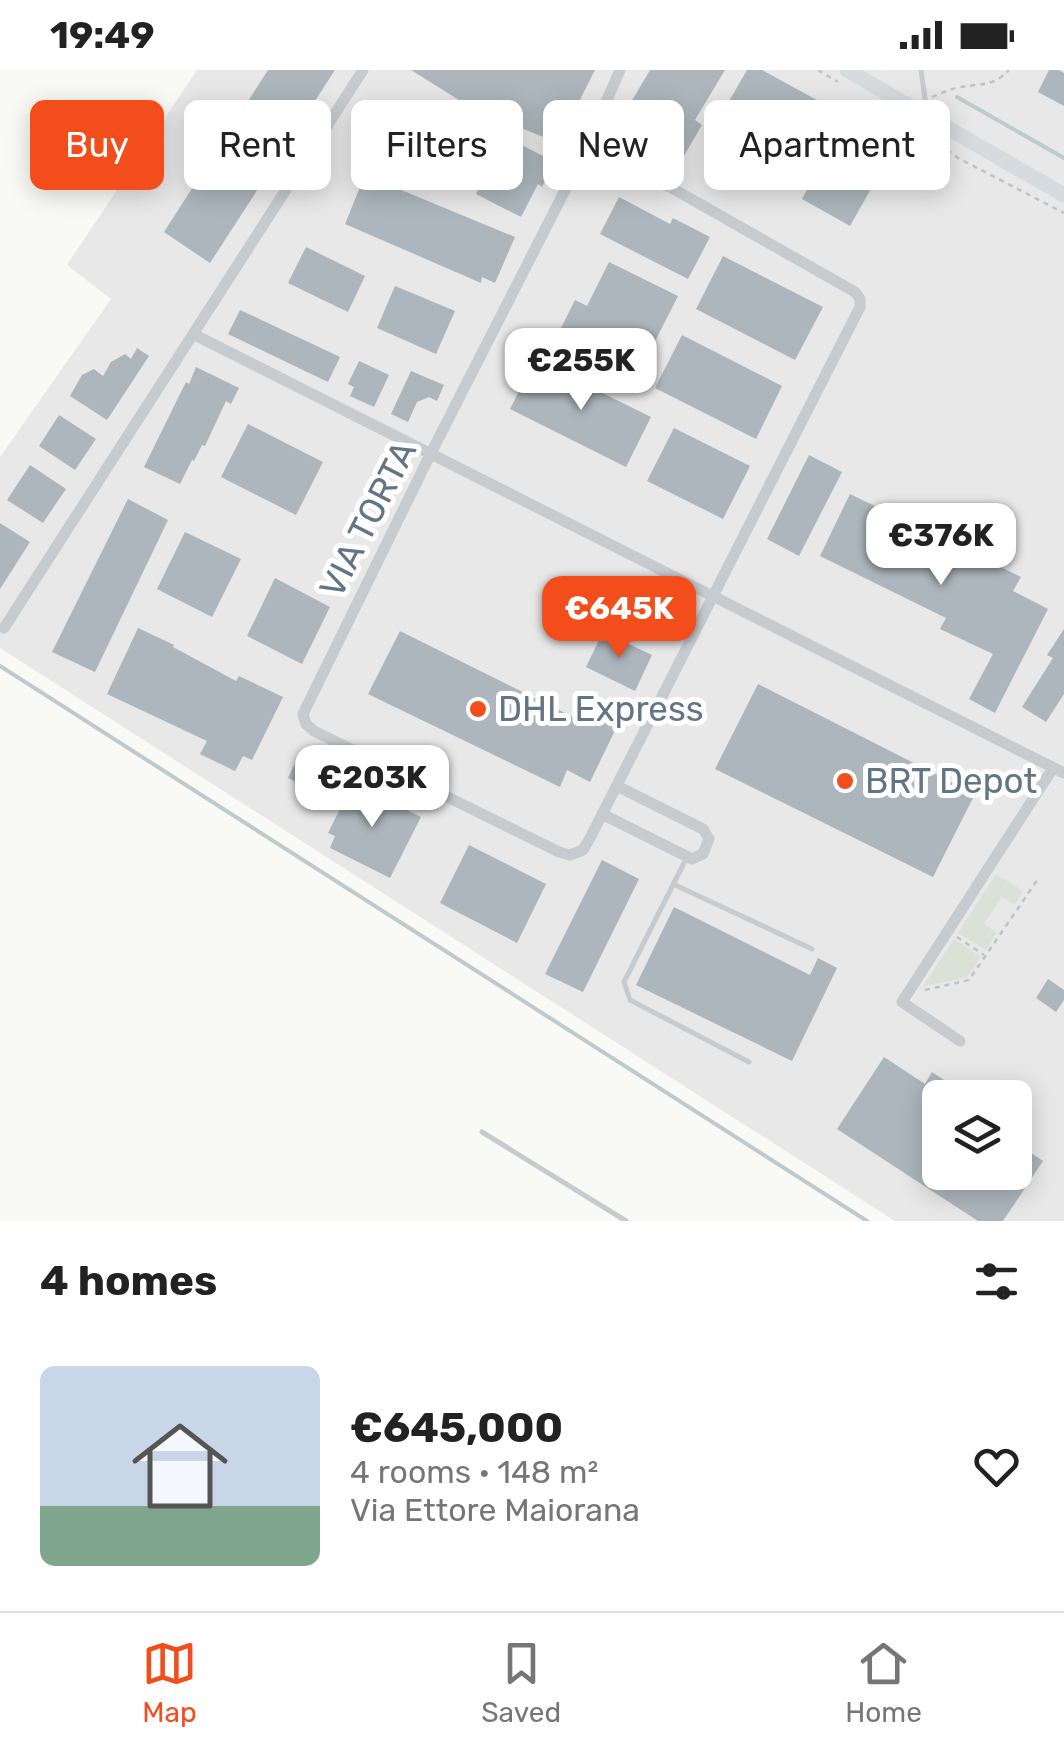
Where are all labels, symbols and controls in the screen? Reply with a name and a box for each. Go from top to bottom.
text: 19:49 [50,12,155,58]
chip: Buy [30,100,164,190]
chip: Rent [184,100,331,190]
chip: Filters [351,100,523,190]
chip: New [543,100,684,190]
chip: Apartment [704,100,950,190]
pin: €255K [511,328,651,413]
text: €255K [527,341,635,379]
street label: VIA TORTA [311,434,425,604]
pin: €376K [871,503,1011,588]
text: €376K [888,516,994,554]
pin: €645K [549,576,689,661]
text: €645K [564,589,674,627]
place label: DHL Express [498,688,704,730]
marker: DHL Express [467,698,489,720]
pin: €203K [302,745,442,830]
text: €203K [317,758,427,796]
place label: BRT Depot [865,760,1037,802]
marker: BRT Depot [834,770,856,792]
map controls [922,1080,1032,1190]
button: layers [922,1080,1032,1190]
icon: filters [969,1254,1024,1309]
text: 4 homes [40,1256,217,1306]
text: €645,000 [350,1403,563,1453]
icon: home [120,1406,240,1526]
icon: heart [969,1439,1024,1494]
text: 4 rooms · 148 m² [350,1453,598,1491]
text: Via Ettore Maiorana [350,1491,640,1529]
tab: Map [142,1636,197,1729]
tab: Saved [481,1636,561,1729]
tab: Home [845,1636,922,1729]

